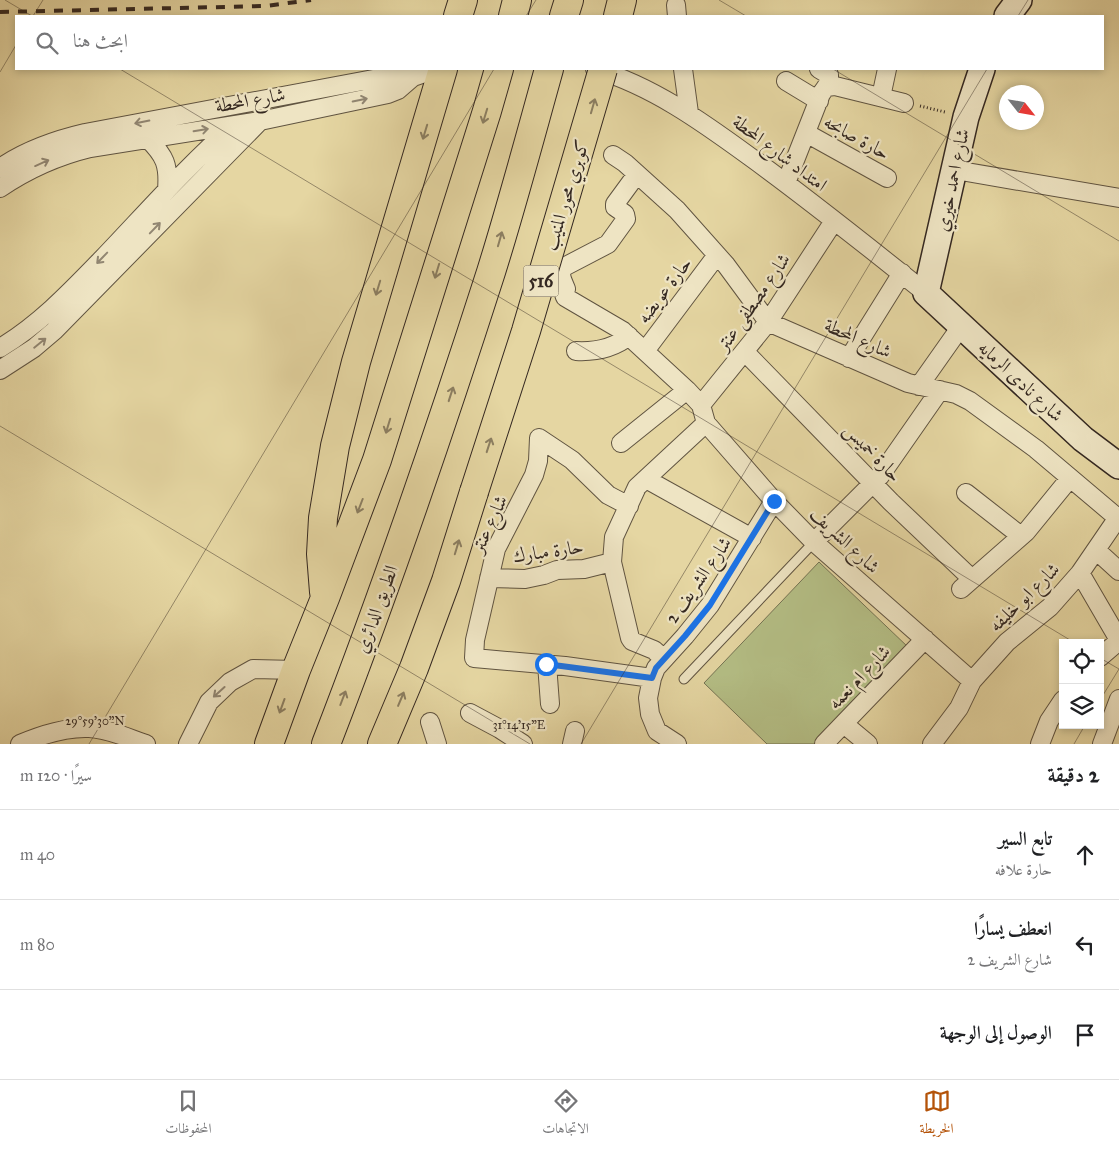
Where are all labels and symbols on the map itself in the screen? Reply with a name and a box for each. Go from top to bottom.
street label: شارع المحطة [213,83,288,121]
north arrow [999,85,1044,130]
one-way arrow [352,95,368,104]
one-way arrow [588,98,598,114]
one-way arrow [480,107,490,123]
street label: امتداد شارع المحطة [726,110,832,199]
street label: حارة صابحه [820,110,894,165]
one-way arrow [134,118,150,127]
one-way arrow [192,124,208,134]
one-way arrow [419,124,429,140]
street label: شارع احمد خيري [930,126,978,234]
street label: كوبري محور المنيب [538,137,598,254]
one-way arrow [34,158,49,168]
one-way arrow [149,222,161,234]
one-way arrow [496,231,506,247]
street label: شارع مصطفى عنتر [710,249,798,359]
one-way arrow [96,252,108,264]
street label: حارة عويضه [632,252,697,328]
one-way arrow [431,262,441,278]
road number: 516 [524,266,558,296]
one-way arrow [373,280,383,296]
street label: شارع المحطة [819,313,895,367]
street label: شارع نادى الرمايه [971,336,1069,429]
one-way arrow [33,337,46,348]
one-way arrow [446,386,456,402]
one-way arrow [383,417,392,433]
street label: حارة خميس [838,418,907,487]
one-way arrow [484,438,494,454]
route end [763,490,786,513]
street label: شارع عنتر [465,491,516,560]
one-way arrow [355,498,364,513]
street label: شارع الشريف [803,502,885,581]
street label: شارع الشريف 2 [660,532,740,630]
street label: حارة مبارك [511,535,585,567]
one-way arrow [453,539,462,555]
street label: شارع ابو خليفه [984,558,1067,639]
street label: الطريق الدائري [349,562,406,657]
street label: شارع ام نعمه [823,640,899,717]
route start [535,653,558,676]
one-way arrow [213,686,226,698]
one-way arrow [340,691,349,706]
one-way arrow [397,692,407,707]
one-way arrow [277,698,286,713]
text: 29°59'30"N [65,714,125,728]
text: 31°14'15"E [493,718,546,732]

